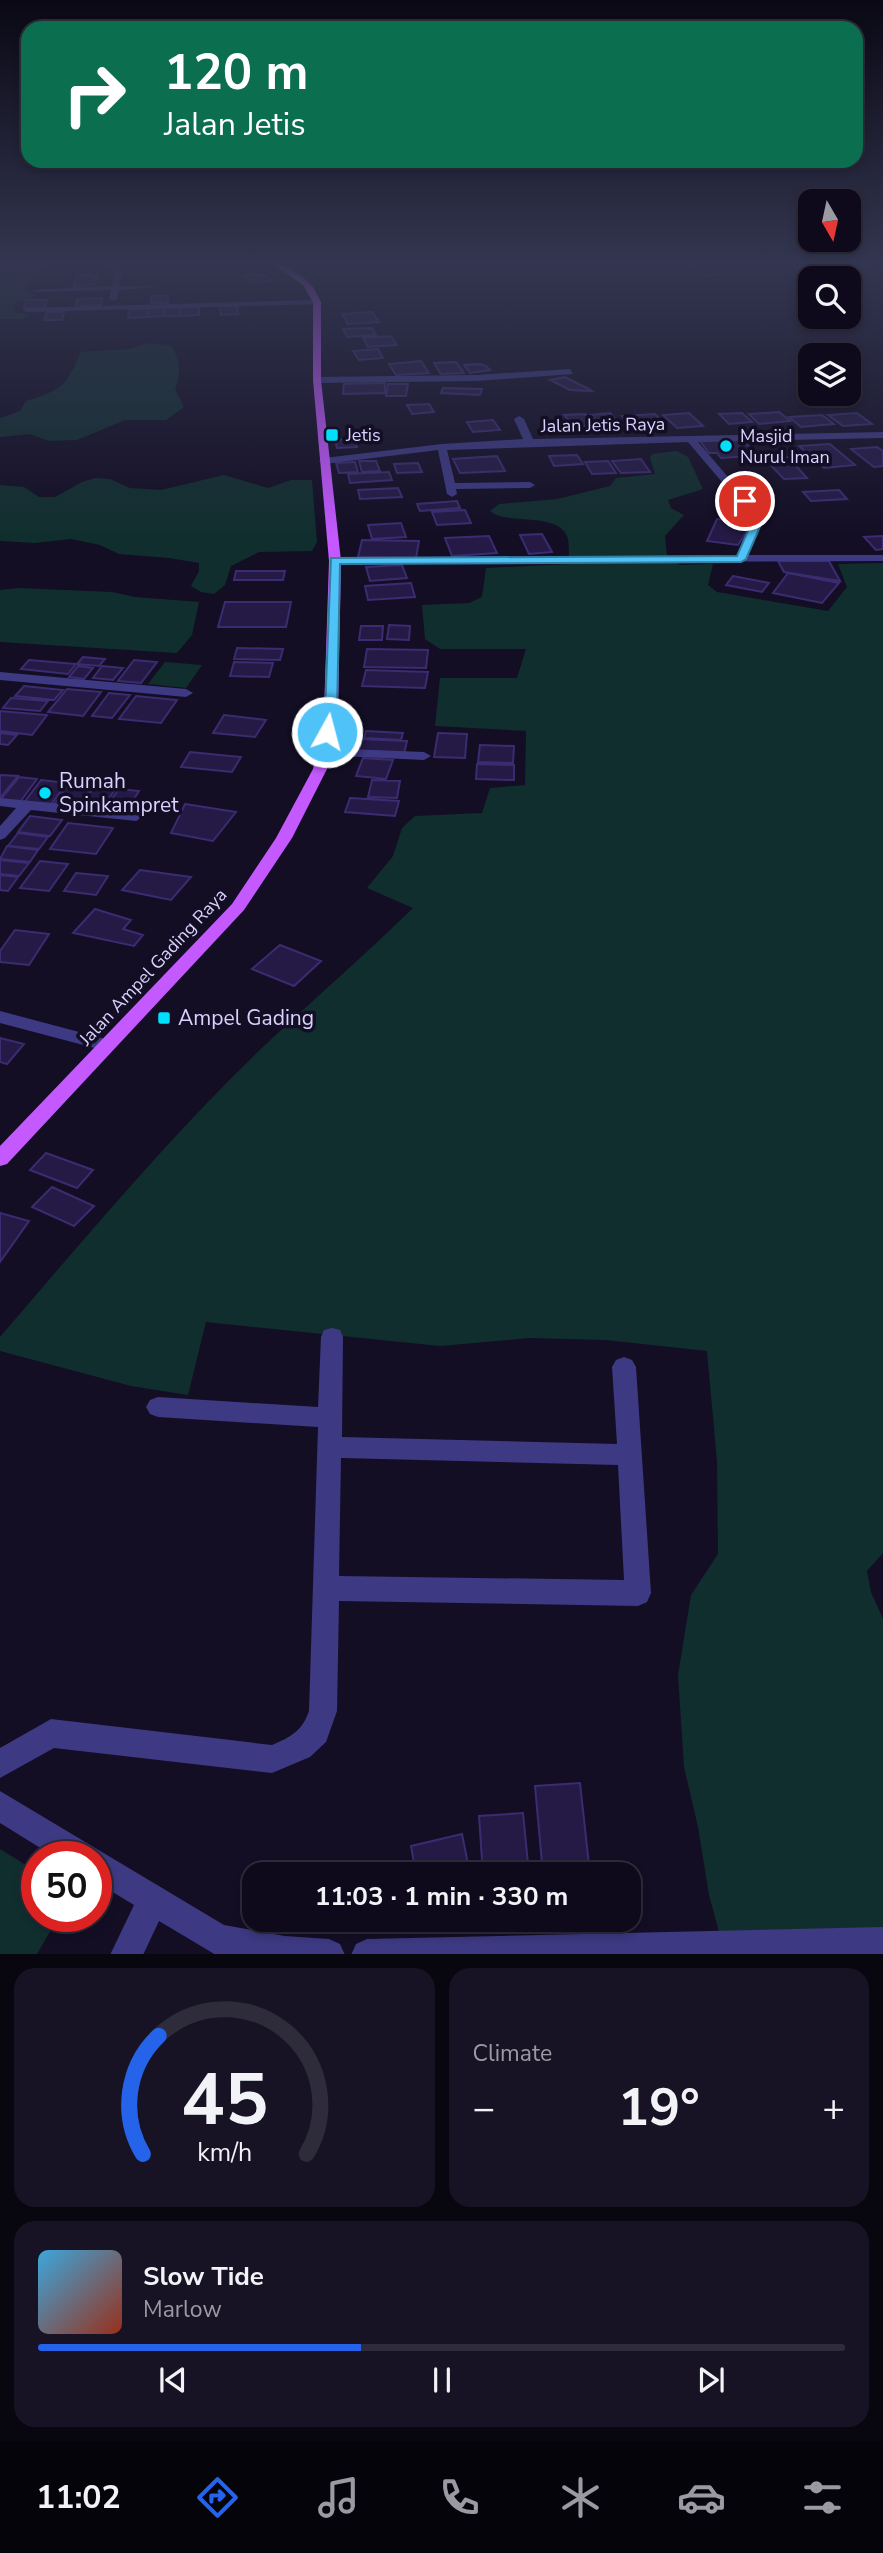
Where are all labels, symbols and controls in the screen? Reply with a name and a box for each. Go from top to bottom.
text: 120 m [164,39,308,106]
icon: right [49,49,140,140]
text: Jalan Jetis [164,103,306,146]
north arrow [798,189,861,252]
map controls [798,189,861,406]
button: search [798,266,861,329]
button: layers [798,343,861,406]
street label: Jalan Jetis Raya [540,412,665,438]
place label: Jetis [345,423,381,447]
place label: Masjid Nurul Iman [740,424,830,469]
marker: Jetis [324,427,340,443]
marker: Masjid Nurul Iman [718,438,734,454]
pin [715,471,775,531]
icon: arrive [726,482,764,520]
position arrow [290,695,364,769]
place label: Rumah Spinkampret [59,767,179,819]
marker: Rumah Spinkampret [37,785,53,801]
street label: Jalan Ampel Gading Raya [73,883,232,1051]
place label: Ampel Gading [178,1004,314,1032]
marker: Ampel Gading [156,1010,172,1026]
speed limit sign: 50 [21,1841,112,1932]
text: 11:03 · 1 min · 330 m [315,1879,568,1914]
text: Climate [473,2038,552,2069]
text: 45 [181,2050,268,2150]
text: 19° [618,2072,700,2143]
text: − [473,2083,495,2134]
text: + [822,2083,845,2134]
text: km/h [197,2135,252,2169]
text: Slow Tide [143,2259,264,2294]
text: Marlow [143,2294,222,2325]
icon: previous [154,2361,192,2399]
icon: pause [423,2361,461,2399]
icon: next [692,2361,730,2399]
icon: directions [193,2473,242,2522]
icon: music [314,2473,363,2522]
icon: phone [435,2473,484,2522]
icon: climate [556,2473,605,2522]
icon: car [677,2473,726,2522]
icon: filters [798,2473,847,2522]
text: 11:02 [36,2476,121,2519]

